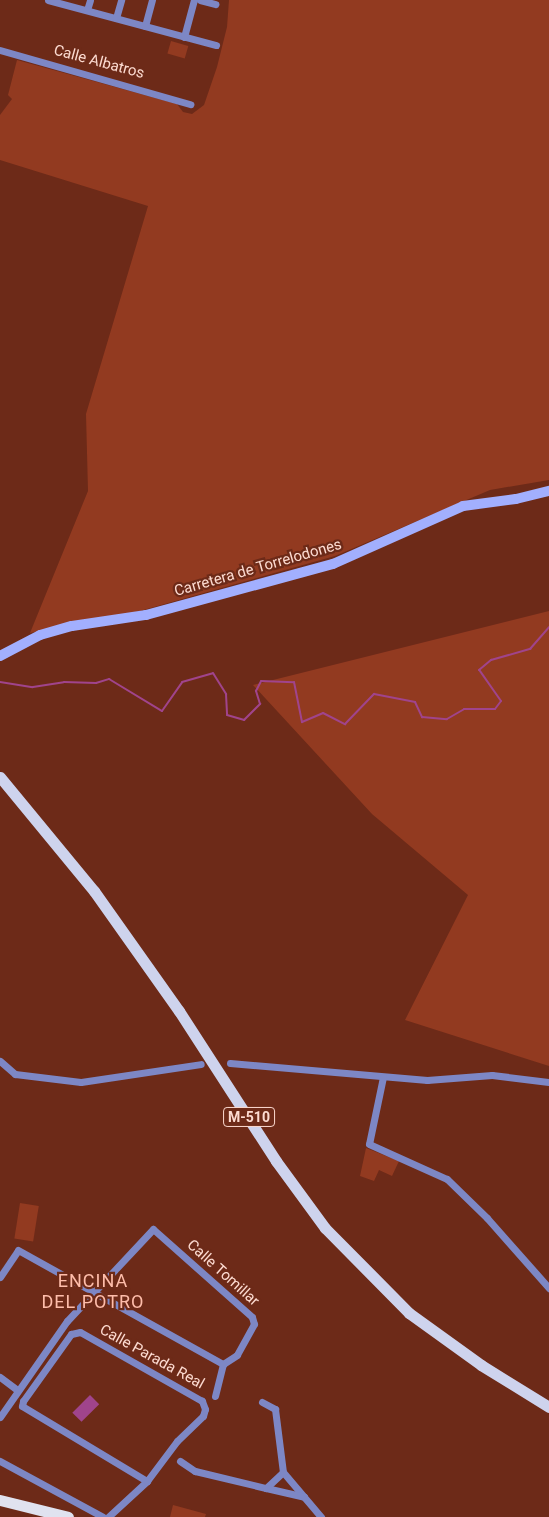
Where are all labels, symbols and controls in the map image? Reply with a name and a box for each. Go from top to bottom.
street label: Calle Albatros [52,41,146,83]
street label: Carretera de Torrelodones [172,535,344,601]
road number: M-510 [223,1106,275,1128]
street label: Calle Tomillar [183,1236,263,1310]
district label: ENCINA DEL POTRO [40,1271,146,1314]
street label: Calle Parada Real [97,1321,207,1393]

